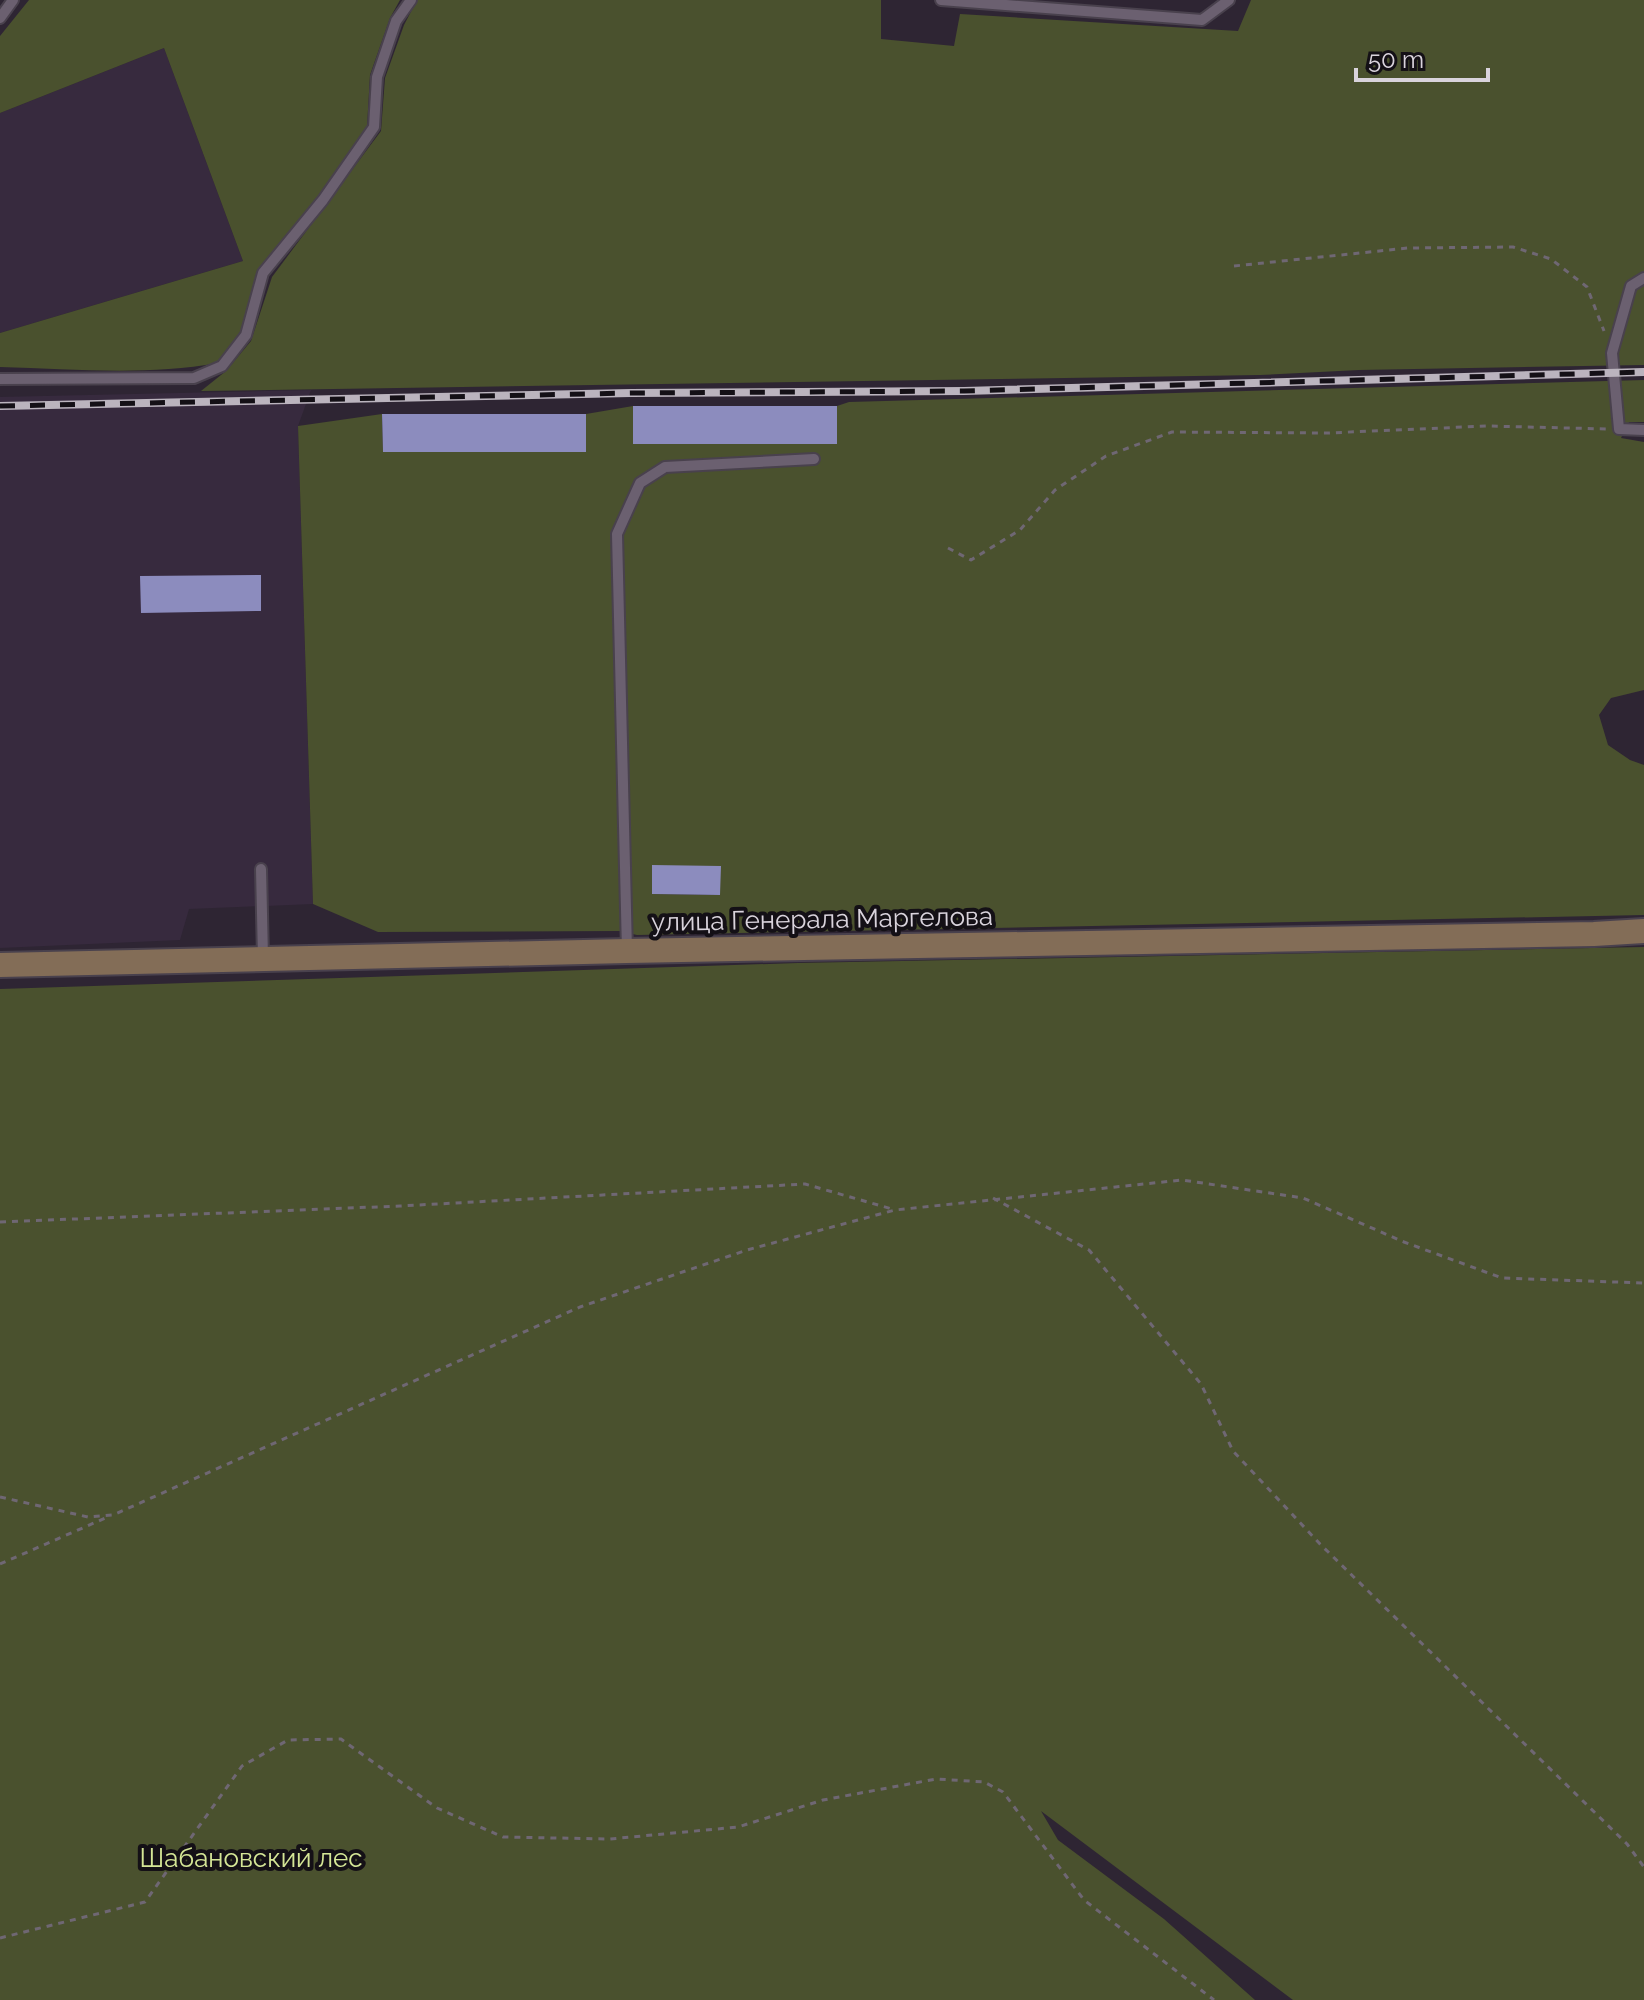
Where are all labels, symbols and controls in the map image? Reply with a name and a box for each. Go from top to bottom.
scale bar [1356,32,1488,82]
text: 50 m [1368,45,1424,74]
street label: улица Генерала Маргелова [651,901,993,937]
park label: Шабановский лес [139,1843,363,1873]

